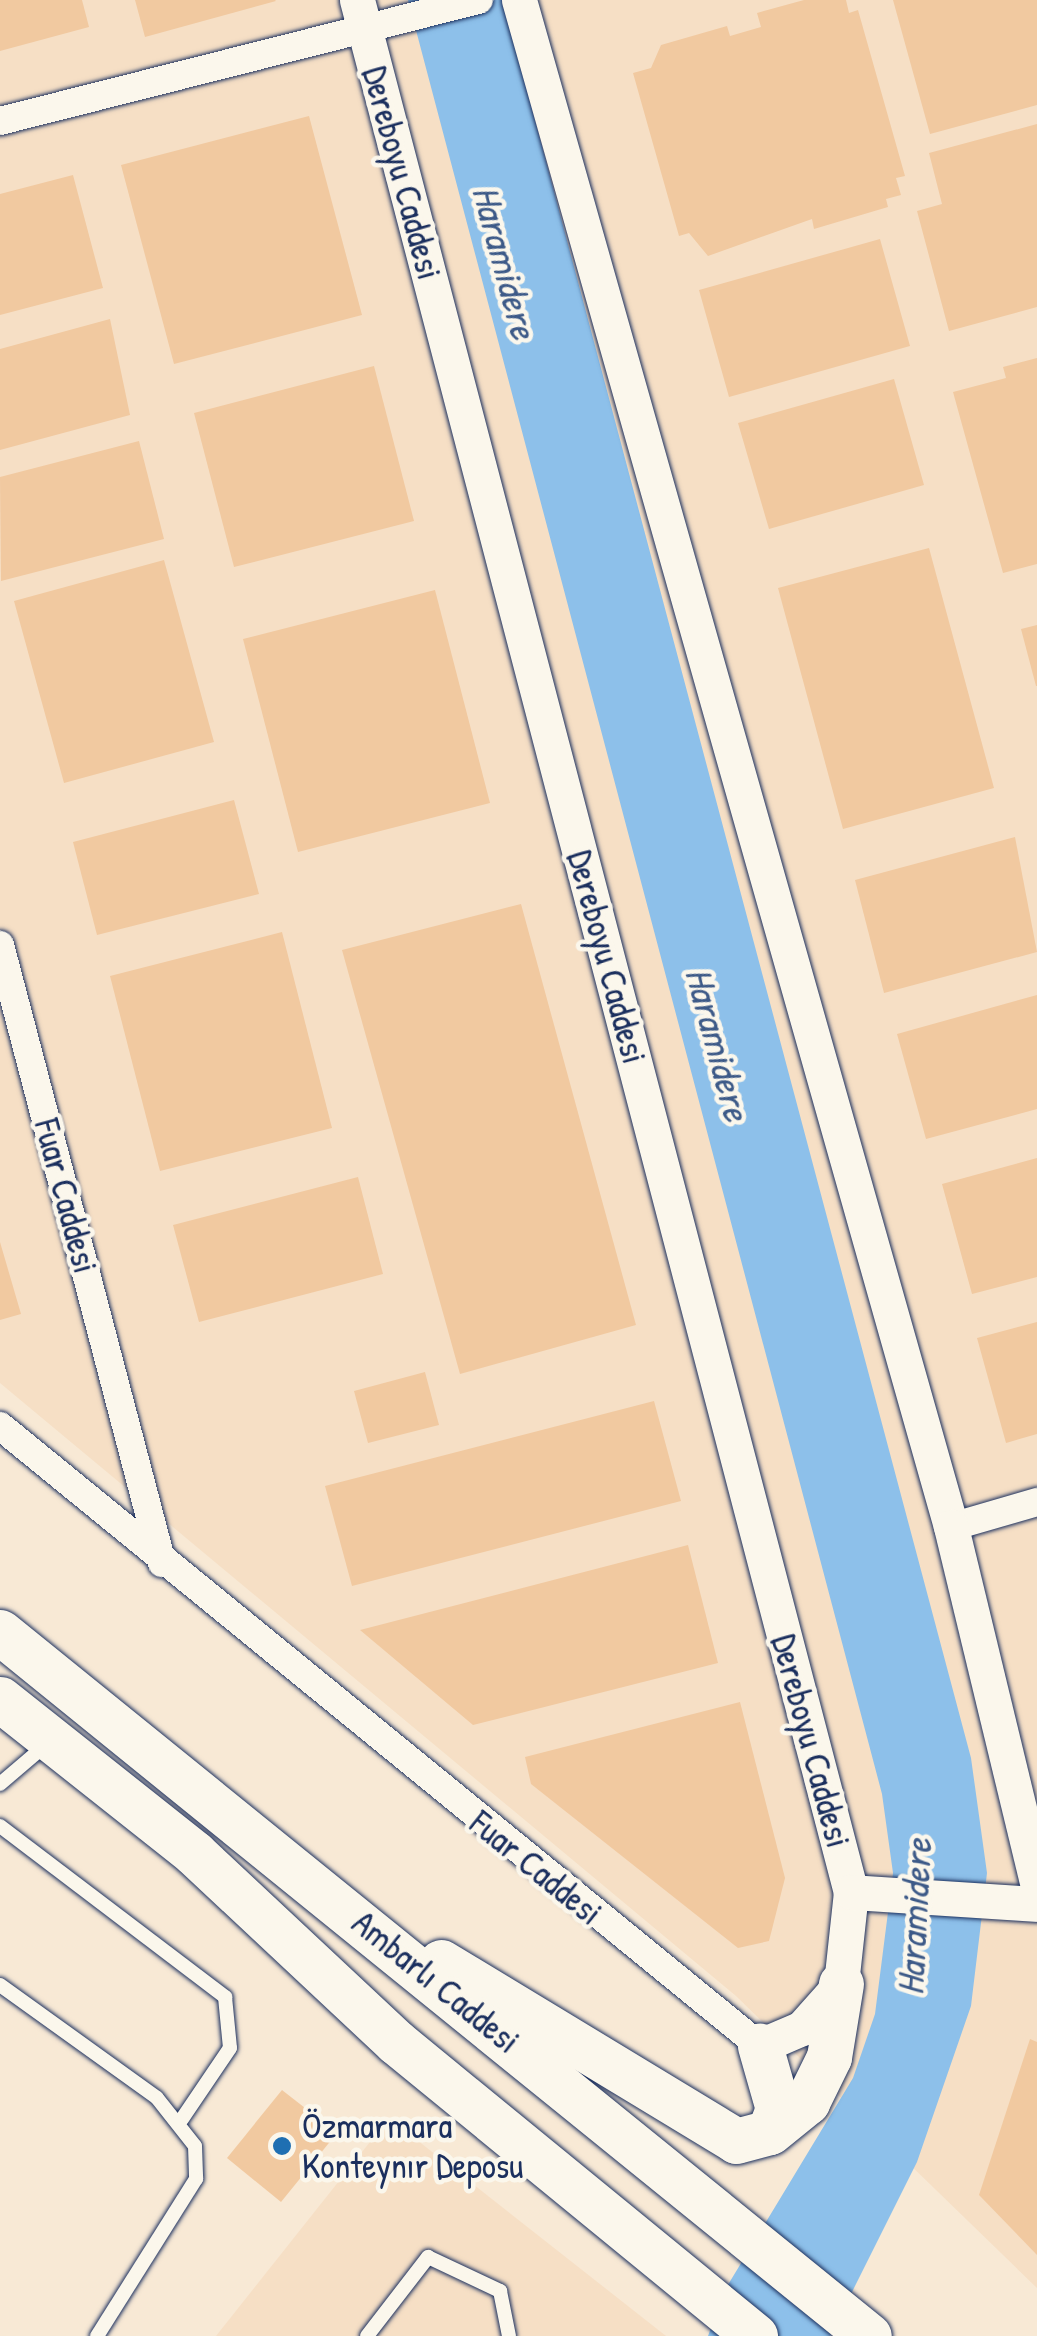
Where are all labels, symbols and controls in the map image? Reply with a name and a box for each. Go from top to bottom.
street label: Dereboyu Caddesi [353,62,451,284]
water label: Haramidere [463,181,547,343]
street label: Dereboyu Caddesi [558,846,656,1068]
water label: Haramidere [676,963,760,1125]
street label: Fuar Caddesi [25,1114,107,1278]
street label: Dereboyu Caddesi [762,1630,860,1852]
street label: Fuar Caddesi [461,1802,611,1934]
water label: Haramidere [887,1838,941,1996]
street label: Ambarlı Caddesi [344,1902,528,2062]
place label: Özmarmara Konteynır Deposu [302,2105,523,2187]
marker: Özmarmara Konteynır Deposu [271,2135,293,2157]

